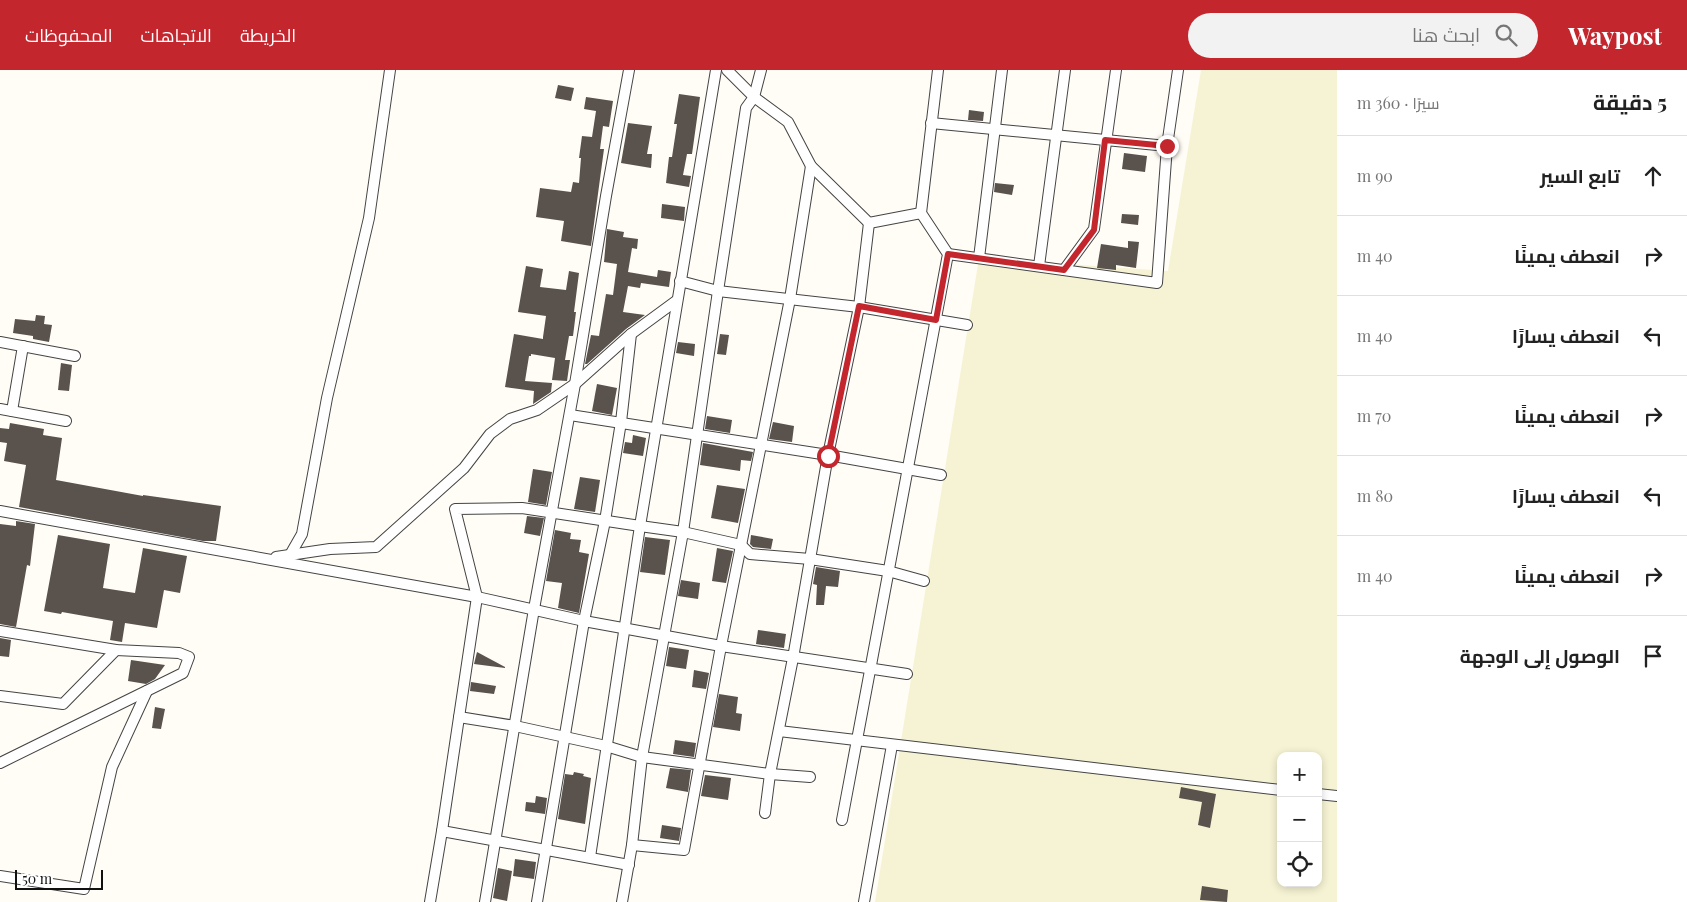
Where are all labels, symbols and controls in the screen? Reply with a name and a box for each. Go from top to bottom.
search box [1188,13,1538,58]
text: Waypost [1568,19,1662,51]
text: ابحث هنا [1412,21,1480,47]
icon: search [1492,21,1520,49]
text: المحفوظات [25,23,113,47]
text: الاتجاهات [141,23,212,47]
text: الخريطة [240,23,296,47]
text: 5 دقيقة [1593,87,1667,115]
text: سيرًا · 360 m [1357,92,1440,113]
route end [1156,135,1179,158]
text: تابع السير [1540,162,1620,188]
icon: ahead [1639,162,1667,190]
text: 90 m [1357,165,1393,186]
text: انعطف يمينًا [1514,242,1620,268]
icon: right [1639,242,1667,270]
text: 40 m [1357,245,1393,266]
text: انعطف يسارًا [1512,322,1620,348]
icon: left [1639,322,1667,350]
text: 40 m [1357,325,1393,346]
text: انعطف يمينًا [1514,402,1620,428]
icon: right [1639,402,1667,430]
text: 70 m [1357,405,1391,426]
route start [817,445,840,468]
text: انعطف يسارًا [1512,482,1620,508]
icon: left [1639,482,1667,510]
text: 80 m [1357,485,1393,506]
text: انعطف يمينًا [1514,562,1620,588]
icon: right [1639,562,1667,590]
text: 40 m [1357,565,1393,586]
text: الوصول إلى الوجهة [1460,642,1620,668]
icon: arrive [1639,642,1667,670]
map controls [1277,752,1322,887]
button: + [1277,752,1322,797]
button: − [1277,797,1322,842]
button: locate [1277,842,1322,887]
scale bar [15,867,102,890]
text: 50 m [22,869,52,888]

